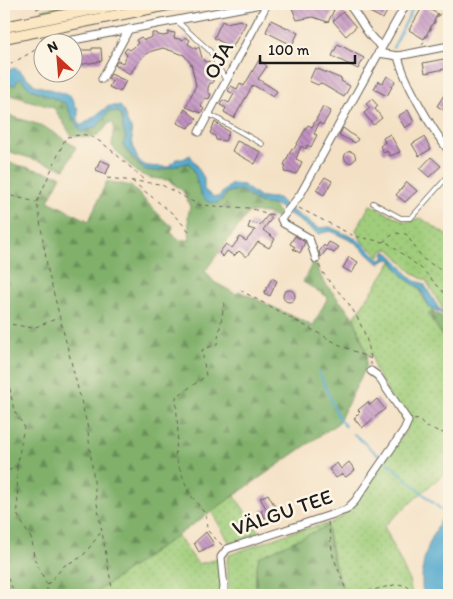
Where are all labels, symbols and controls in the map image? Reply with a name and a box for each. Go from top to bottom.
north arrow [32,32,82,82]
scale bar [260,32,356,64]
street label: OJA [198,36,238,83]
text: N [45,37,60,56]
text: 100 m [268,41,310,59]
street label: VÄLGU TEE [229,483,335,541]

